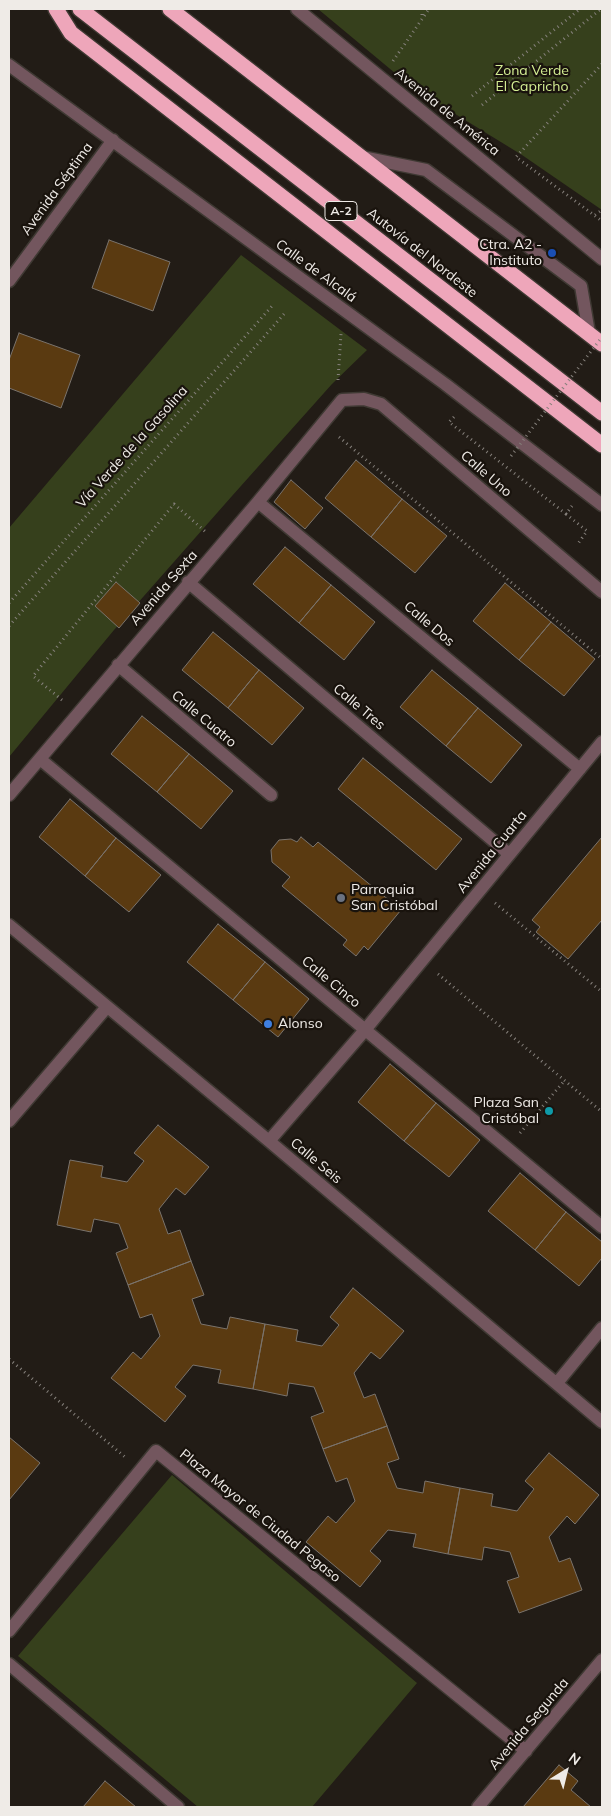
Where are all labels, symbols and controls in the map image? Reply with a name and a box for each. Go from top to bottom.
park label: Zona Verde El Capricho [495,63,569,95]
street label: Avenida de América [391,64,503,160]
street label: Avenida Séptima [18,139,96,239]
road number: A-2 [325,202,357,220]
street label: Autovía del Nordeste [363,205,481,301]
street label: Calle de Alcalá [272,236,360,306]
place label: Ctra. A2 - Instituto [479,237,542,270]
marker: Ctra. A2 - Instituto [546,247,558,259]
street label: Vía Verde de la Gasolina [73,383,191,511]
street label: Calle Uno [457,447,515,501]
street label: Avenida Sexta [127,547,201,629]
street label: Calle Dos [400,598,458,650]
street label: Calle Tres [330,680,388,734]
street label: Calle Cuatro [168,687,240,751]
street label: Avenida Cuarta [454,807,530,897]
place label: Parroquia San Cristóbal [351,882,438,914]
marker: Parroquia San Cristóbal [335,892,347,904]
street label: Calle Cinco [298,953,364,1011]
place label: Alonso [278,1016,323,1032]
marker: Alonso [262,1018,274,1030]
place label: Plaza San Cristóbal [474,1095,539,1128]
marker: Plaza San Cristóbal [543,1105,555,1117]
street label: Calle Seis [287,1135,345,1187]
street label: Plaza Mayor de Ciudad Pegaso [176,1446,344,1586]
street label: Avenida Segunda [486,1675,572,1773]
north arrow [541,1746,591,1796]
text: N [565,1748,584,1769]

